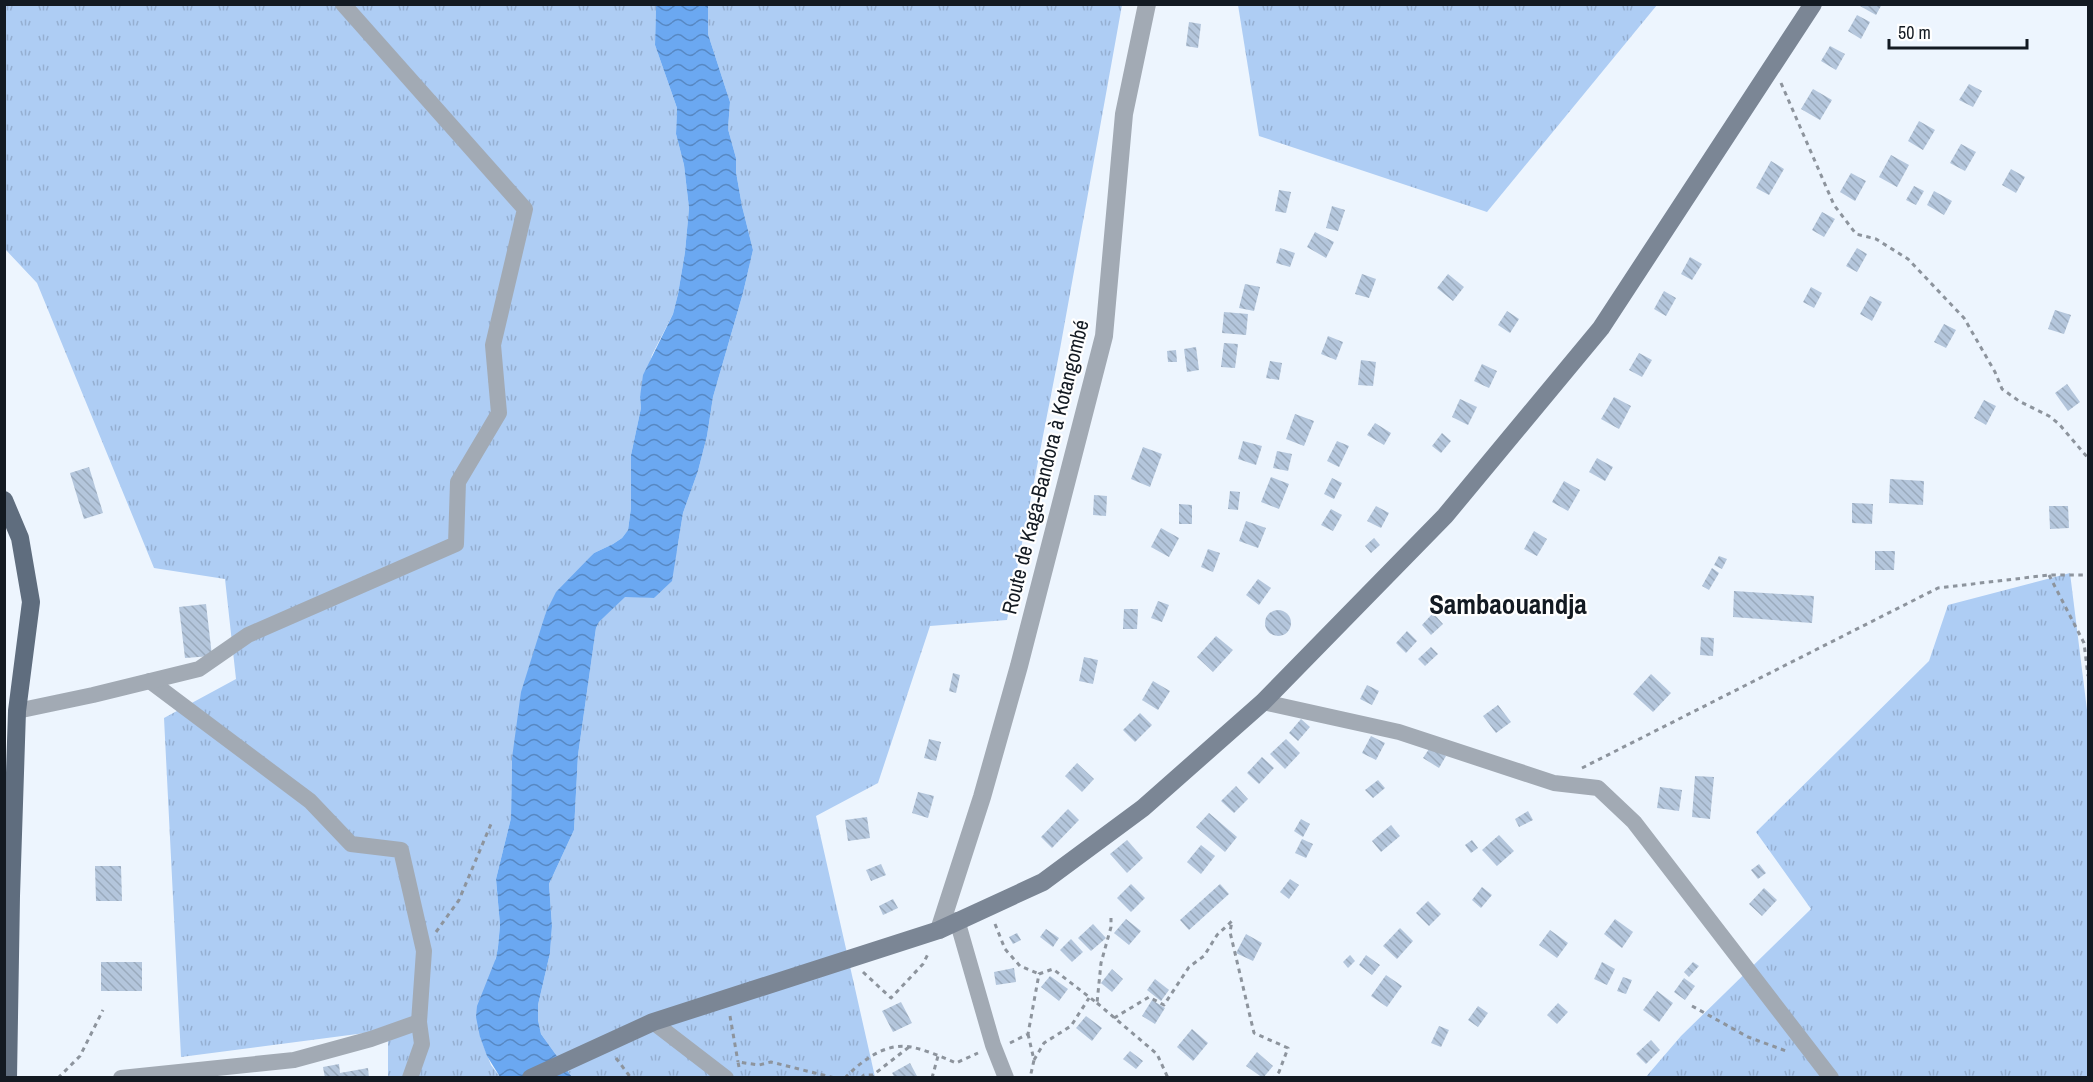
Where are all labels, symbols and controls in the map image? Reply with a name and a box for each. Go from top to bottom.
scale bar [1889,12,2027,50]
text: 50 m [1898,20,1931,45]
street label: Route de Kaga-Bandora à Kotangombé [994,317,1096,617]
district label: Sambaouandja [1429,586,1587,622]

